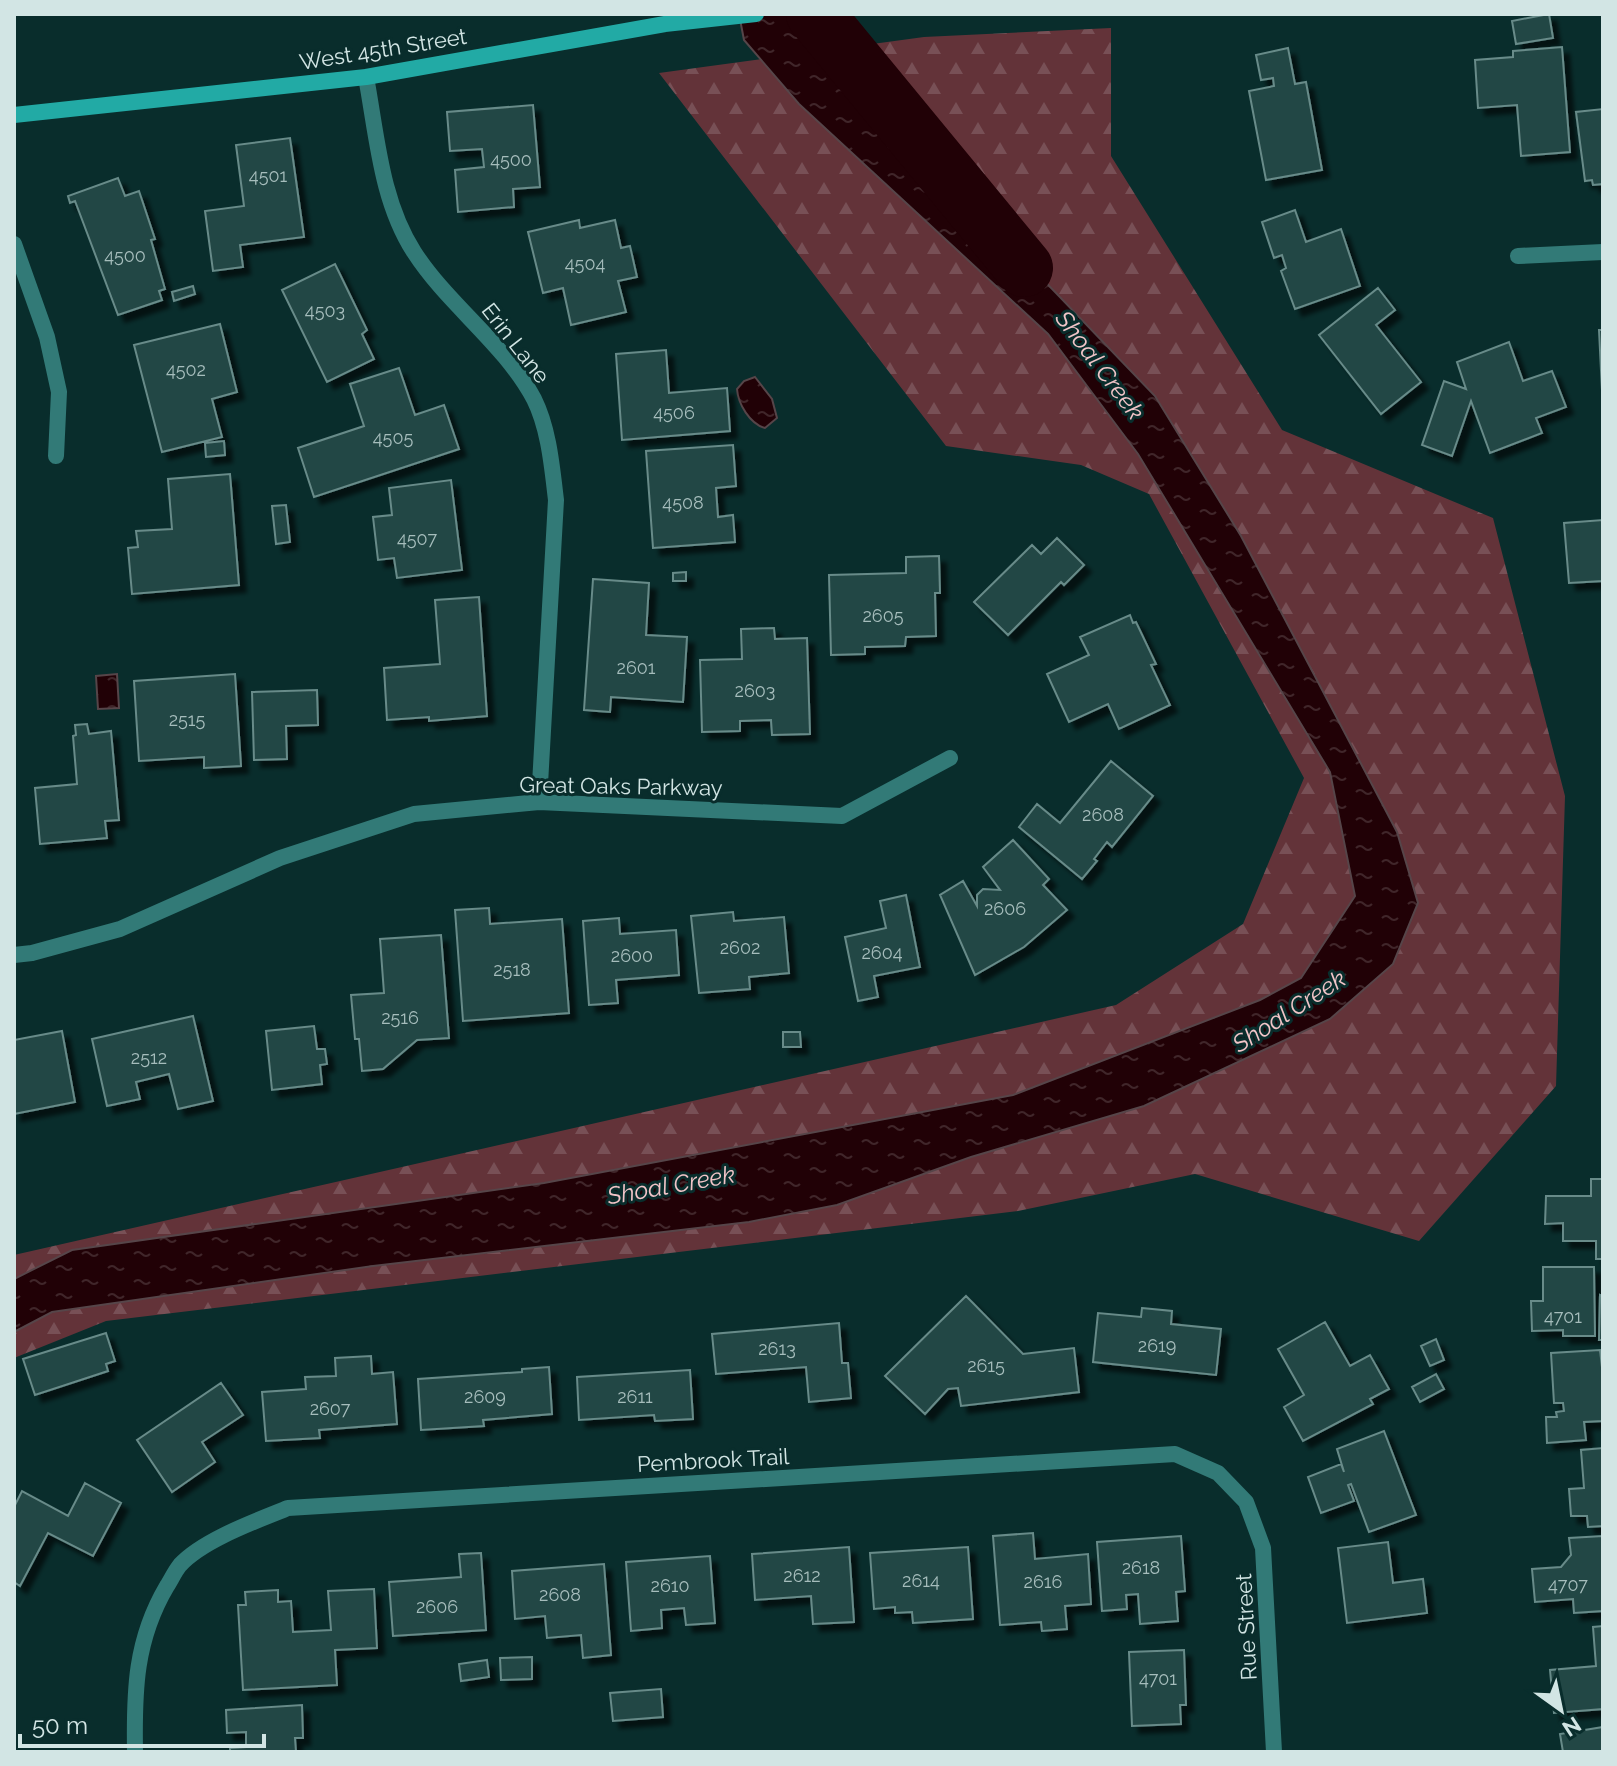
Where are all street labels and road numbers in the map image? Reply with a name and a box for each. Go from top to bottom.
street label: West 45th Street [298,23,469,75]
street label: Erin Lane [477,298,555,388]
street label: Great Oaks Parkway [519,771,723,801]
street label: Pembrook Trail [636,1443,790,1477]
street label: Rue Street [1230,1572,1262,1681]

